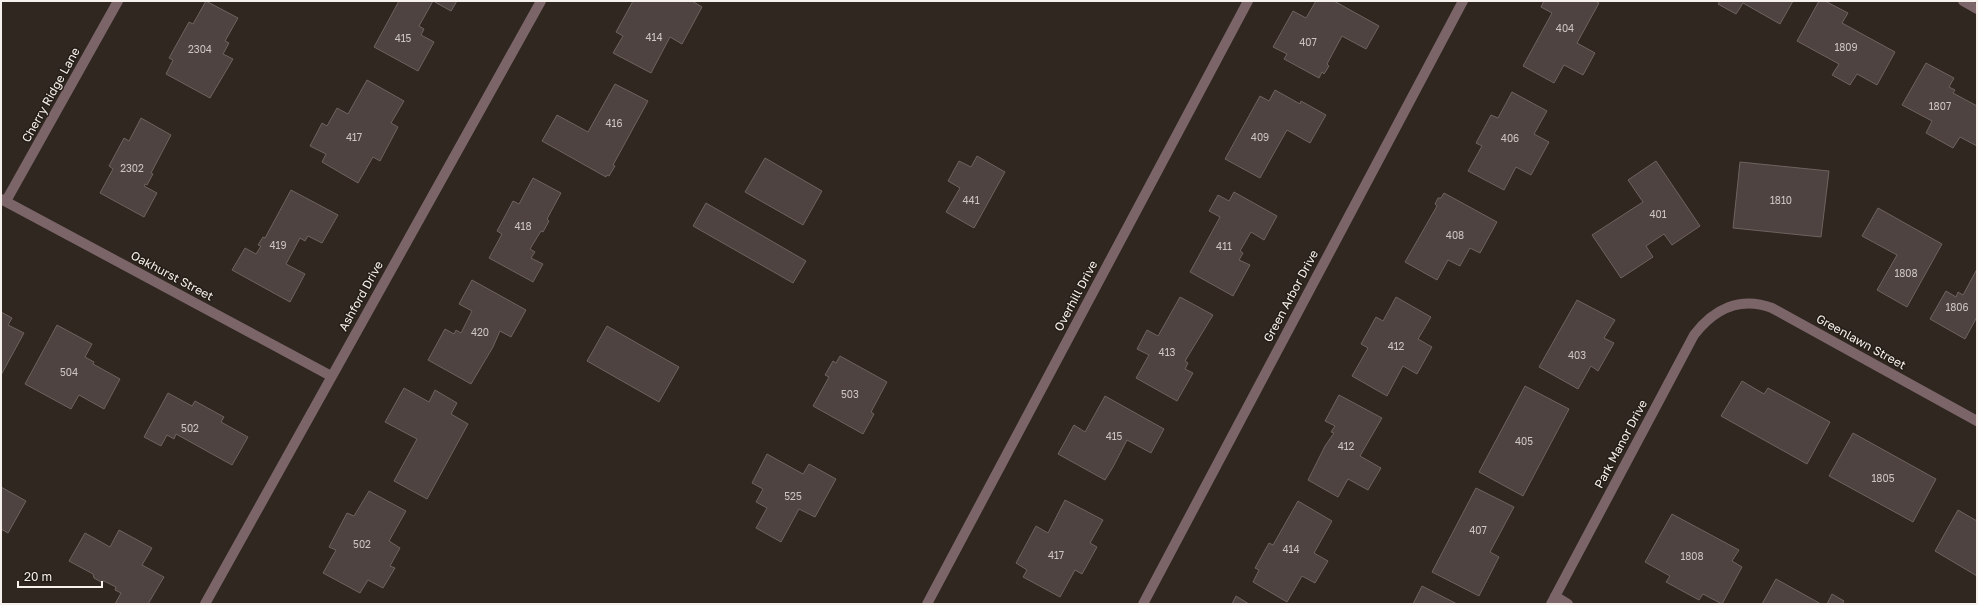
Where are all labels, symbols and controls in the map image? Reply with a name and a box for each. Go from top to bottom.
house number: 404 [1556,22,1574,34]
house number: 414 [645,31,663,43]
house number: 415 [395,32,412,44]
house number: 407 [1299,36,1317,48]
house number: 1809 [1834,41,1858,53]
house number: 2304 [188,43,212,55]
street label: Cherry Ridge Lane [18,45,83,145]
house number: 1807 [1929,100,1951,112]
house number: 416 [606,117,623,129]
house number: 417 [346,131,362,143]
house number: 409 [1251,131,1269,143]
house number: 406 [1501,132,1519,144]
house number: 2302 [120,162,144,174]
house number: 441 [962,194,980,206]
house number: 1810 [1770,194,1792,206]
house number: 401 [1649,208,1667,220]
house number: 418 [514,220,532,232]
house number: 408 [1446,229,1464,241]
house number: 419 [270,239,287,251]
house number: 411 [1216,240,1232,252]
street label: Oakhurst Street [128,247,216,304]
street label: Green Arbor Drive [1260,247,1321,344]
street label: Ashford Drive [335,258,386,333]
street label: Overhill Drive [1051,258,1101,334]
house number: 1808 [1894,267,1918,279]
house number: 1806 [1945,301,1969,313]
street label: Greenlawn Street [1814,311,1909,373]
house number: 420 [471,326,489,338]
house number: 412 [1388,340,1405,352]
house number: 413 [1159,346,1176,358]
house number: 403 [1568,349,1586,361]
house number: 504 [60,366,78,378]
house number: 503 [841,388,859,400]
street label: Park Manor Drive [1591,397,1650,491]
house number: 502 [181,422,199,434]
house number: 415 [1106,430,1123,442]
house number: 405 [1515,435,1533,447]
house number: 412 [1338,440,1355,452]
house number: 1805 [1872,472,1895,484]
house number: 525 [784,490,802,502]
house number: 407 [1469,524,1487,536]
house number: 502 [353,538,371,550]
house number: 414 [1282,543,1300,555]
house number: 417 [1048,549,1064,561]
house number: 1808 [1680,550,1704,562]
scale bar [18,563,102,589]
text: 20 m [24,569,52,584]

